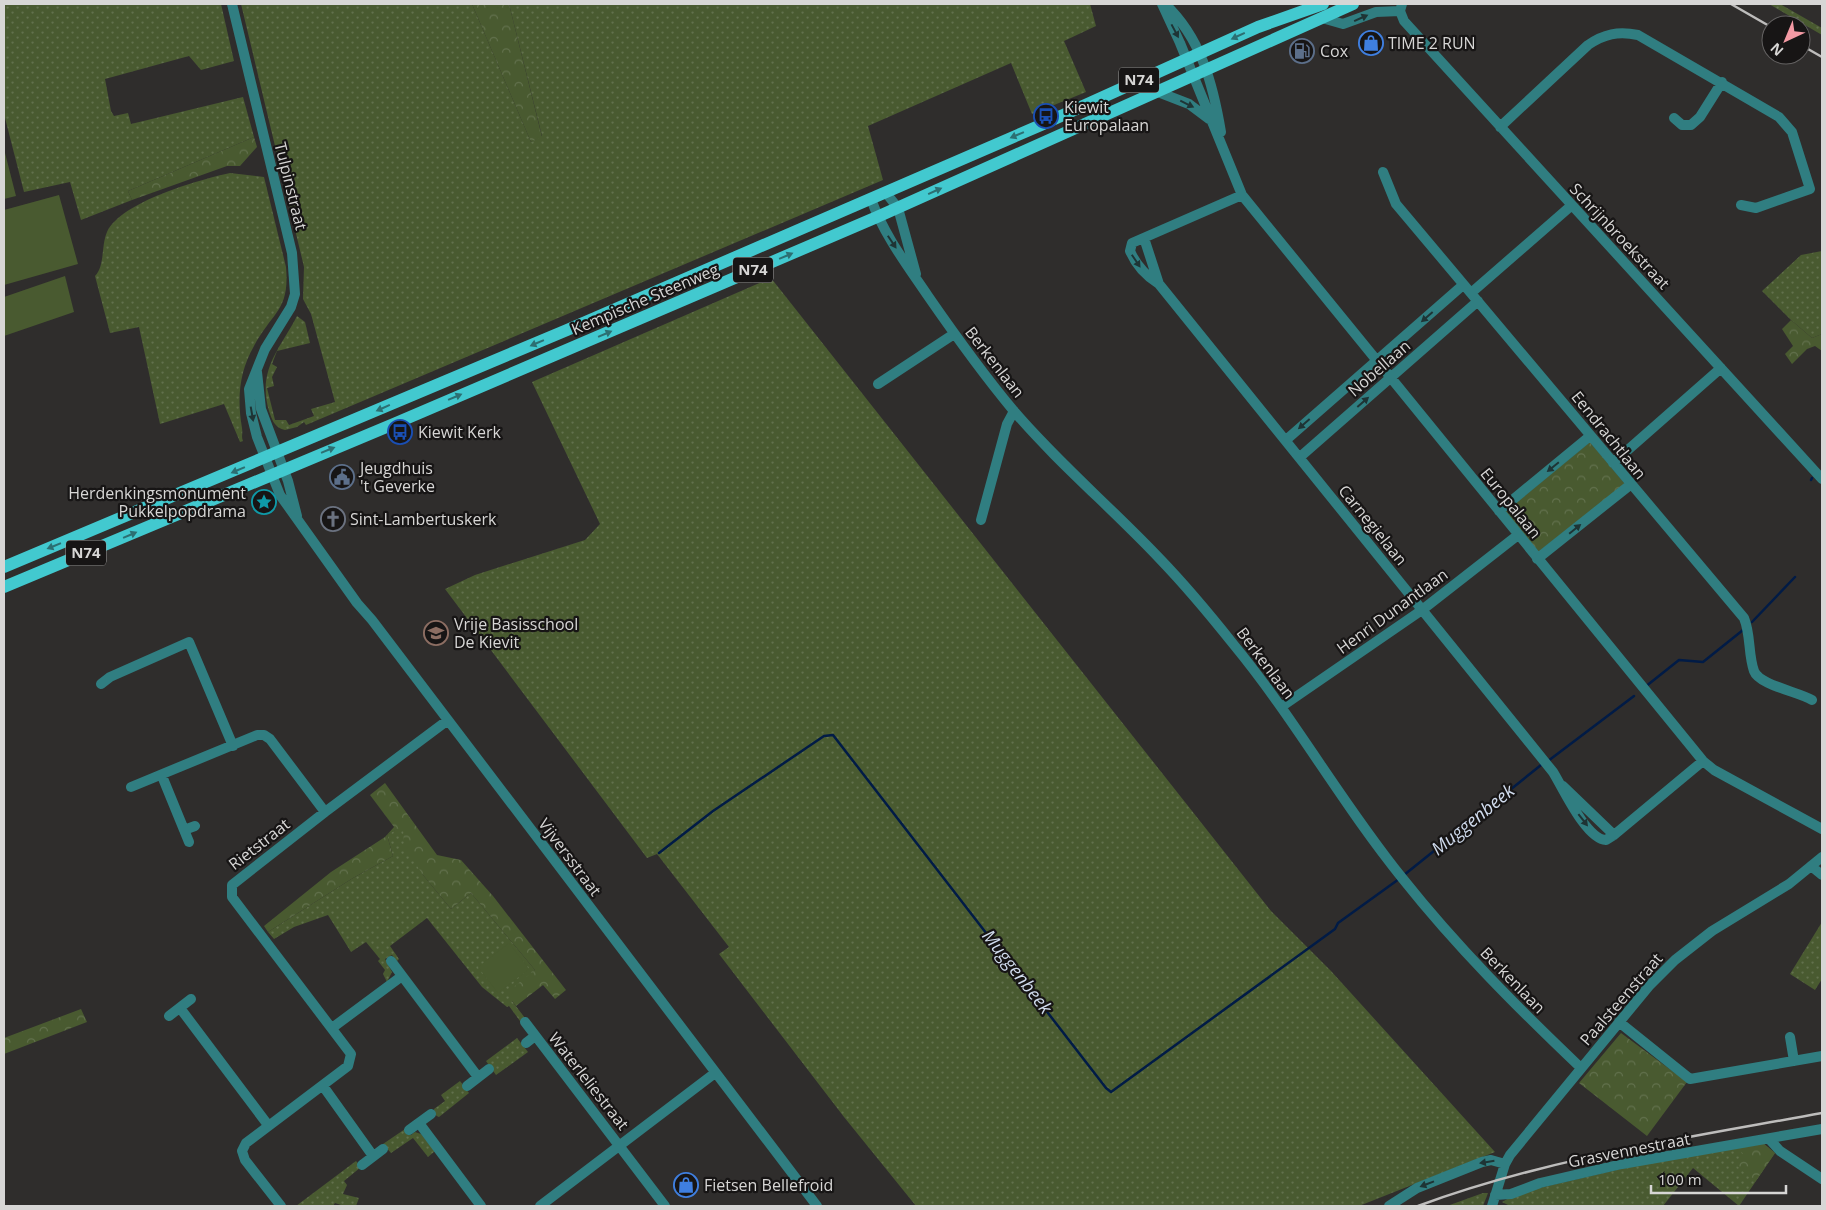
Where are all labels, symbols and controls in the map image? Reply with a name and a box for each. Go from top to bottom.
one-way arrow [1354,13,1368,21]
north arrow [1761,15,1811,65]
one-way arrow [1170,25,1179,38]
shop icon: TIME 2 RUN [1358,30,1384,56]
one-way arrow [1231,32,1245,40]
place label: TIME 2 RUN [1388,32,1476,54]
fuel station icon: Cox [1289,38,1315,64]
text: N [1766,39,1787,61]
place label: Cox [1320,40,1349,62]
road number: N74 [1119,68,1159,92]
place label: Kiewit Europalaan [1064,96,1149,136]
one-way arrow [1180,100,1194,108]
bus stop icon: Kiewit Europalaan [1033,103,1059,129]
one-way arrow [1010,132,1024,140]
street label: Tulpinstraat [269,140,313,232]
street label: Schrijnbroekstraat [1565,178,1675,294]
one-way arrow [928,187,942,195]
one-way arrow [887,235,897,249]
one-way arrow [779,251,793,259]
one-way arrow [1131,254,1141,268]
street label: Kempische Steenweg [568,258,722,340]
road number: N74 [733,258,773,282]
one-way arrow [1420,312,1433,323]
street label: Berkenlaan [960,322,1030,402]
one-way arrow [598,329,612,337]
street label: Nobellaan [1343,335,1415,401]
one-way arrow [529,339,544,347]
street label: Eendrachtlaan [1567,386,1651,484]
one-way arrow [448,393,462,401]
one-way arrow [1356,396,1368,408]
one-way arrow [376,405,390,413]
one-way arrow [248,406,256,422]
one-way arrow [1298,418,1310,429]
bus stop icon: Kiewit Kerk [387,419,413,445]
place label: Kiewit Kerk [418,421,501,443]
one-way arrow [321,446,335,454]
place label: Jeugdhuis 't Geverke [358,457,435,497]
one-way arrow [1547,461,1560,472]
street label: Europalaan [1476,463,1546,543]
public building icon: Jeugdhuis 't Geverke [329,464,355,490]
one-way arrow [231,466,245,474]
street label: Carnegielaan [1334,480,1412,570]
place label: Herdenkingsmonument Pukkelpopdrama [68,482,246,522]
place icon: Herdenkingsmonument Pukkelpopdrama [251,489,277,515]
church icon: Sint-Lambertuskerk [320,506,346,532]
place label: Sint-Lambertuskerk [350,508,497,530]
one-way arrow [1569,524,1582,534]
one-way arrow [123,530,137,538]
road number: N74 [66,540,106,566]
one-way arrow [47,543,61,551]
street label: Henri Dunantlaan [1332,563,1452,659]
place label: Vrije Basisschool De Kievit [454,613,578,653]
school or university icon: Vrije Basisschool De Kievit [423,620,449,646]
street label: Berkenlaan [1232,623,1300,703]
water label: Muggenbeek [1426,777,1520,860]
street label: Rietstraat [224,813,294,875]
street label: Vijversstraat [533,814,607,901]
one-way arrow [1578,814,1589,827]
water label: Muggenbeek [977,924,1059,1019]
street label: Berkenlaan [1476,942,1550,1018]
street label: Paalsteenstraat [1575,948,1668,1050]
street label: Waterleliestraat [544,1028,634,1135]
street label: Grasvennestraat [1566,1127,1692,1173]
one-way arrow [1478,1159,1494,1167]
scale bar [1651,1162,1786,1194]
text: 100 m [1658,1169,1702,1189]
shop icon: Fietsen Bellefroid [673,1172,699,1198]
place label: Fietsen Bellefroid [704,1174,833,1196]
one-way arrow [1419,1180,1434,1188]

